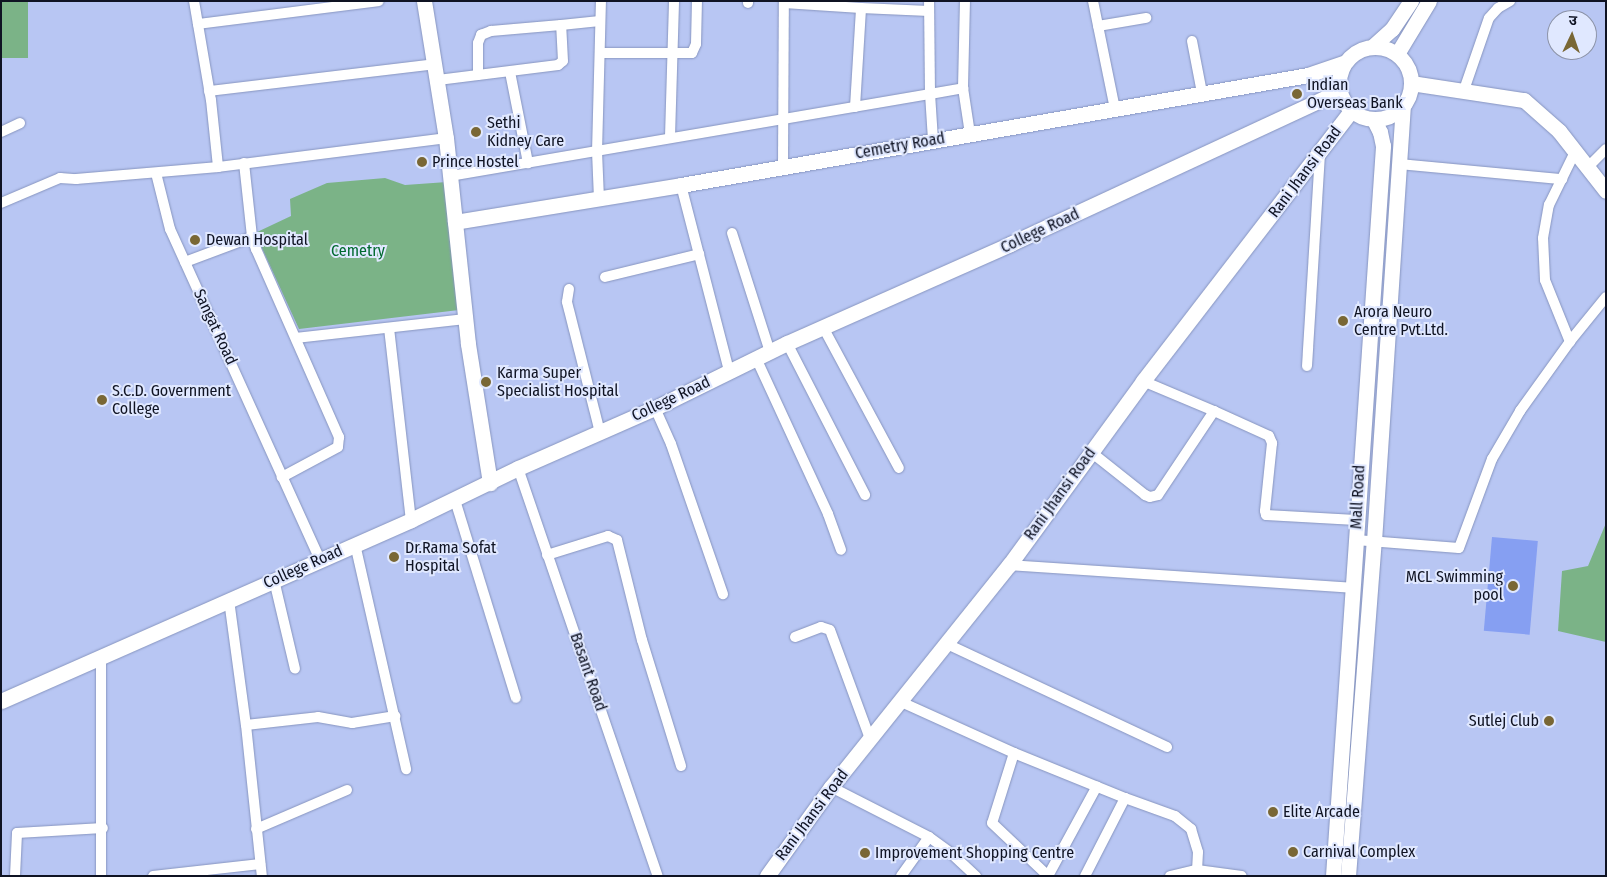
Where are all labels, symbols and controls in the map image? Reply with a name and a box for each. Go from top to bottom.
north arrow [1547,10,1597,60]
text: उ [1568,12,1577,29]
place label: Indian Overseas Bank [1307,75,1403,113]
marker: Indian Overseas Bank [1291,88,1303,100]
place label: Sethi Kidney Care [487,113,564,151]
street label: Rani Jhansi Road [1264,123,1346,221]
marker: Sethi Kidney Care [469,125,483,139]
street label: Cemetry Road [854,129,946,163]
place label: Prince Hostel [432,152,518,172]
marker: Prince Hostel [416,156,428,168]
street label: College Road [998,204,1082,258]
place label: Dewan Hospital [206,230,308,250]
marker: Dewan Hospital [188,233,202,247]
park label: Cemetry [331,241,385,261]
street label: Sangat Road [189,286,241,368]
place label: Arora Neuro Centre Pvt.Ltd. [1354,302,1448,340]
marker: Arora Neuro Centre Pvt.Ltd. [1336,314,1350,328]
place label: Karma Super Specialist Hospital [497,363,619,401]
street label: College Road [629,372,713,426]
marker: Karma Super Specialist Hospital [479,375,493,389]
place label: S.C.D. Government College [112,381,231,419]
marker: S.C.D. Government College [96,394,108,406]
street label: Rani Jhansi Road [1020,444,1100,544]
street label: Mall Road [1347,464,1369,530]
place label: Dr.Rama Sofat Hospital [405,538,496,576]
street label: College Road [260,541,346,593]
marker: Dr.Rama Sofat Hospital [387,550,401,564]
place label: MCL Swimming pool [1406,567,1503,605]
marker: MCL Swimming pool [1507,580,1519,592]
street label: Basant Road [566,630,610,714]
place label: Sutlej Club [1469,711,1539,731]
marker: Sutlej Club [1543,715,1555,727]
street label: Rani Jhansi Road [771,766,853,864]
place label: Elite Arcade [1283,802,1360,822]
marker: Elite Arcade [1267,806,1279,818]
place label: Carnival Complex [1303,842,1415,862]
place label: Improvement Shopping Centre [875,843,1074,863]
marker: Carnival Complex [1287,846,1299,858]
marker: Improvement Shopping Centre [859,847,871,859]

